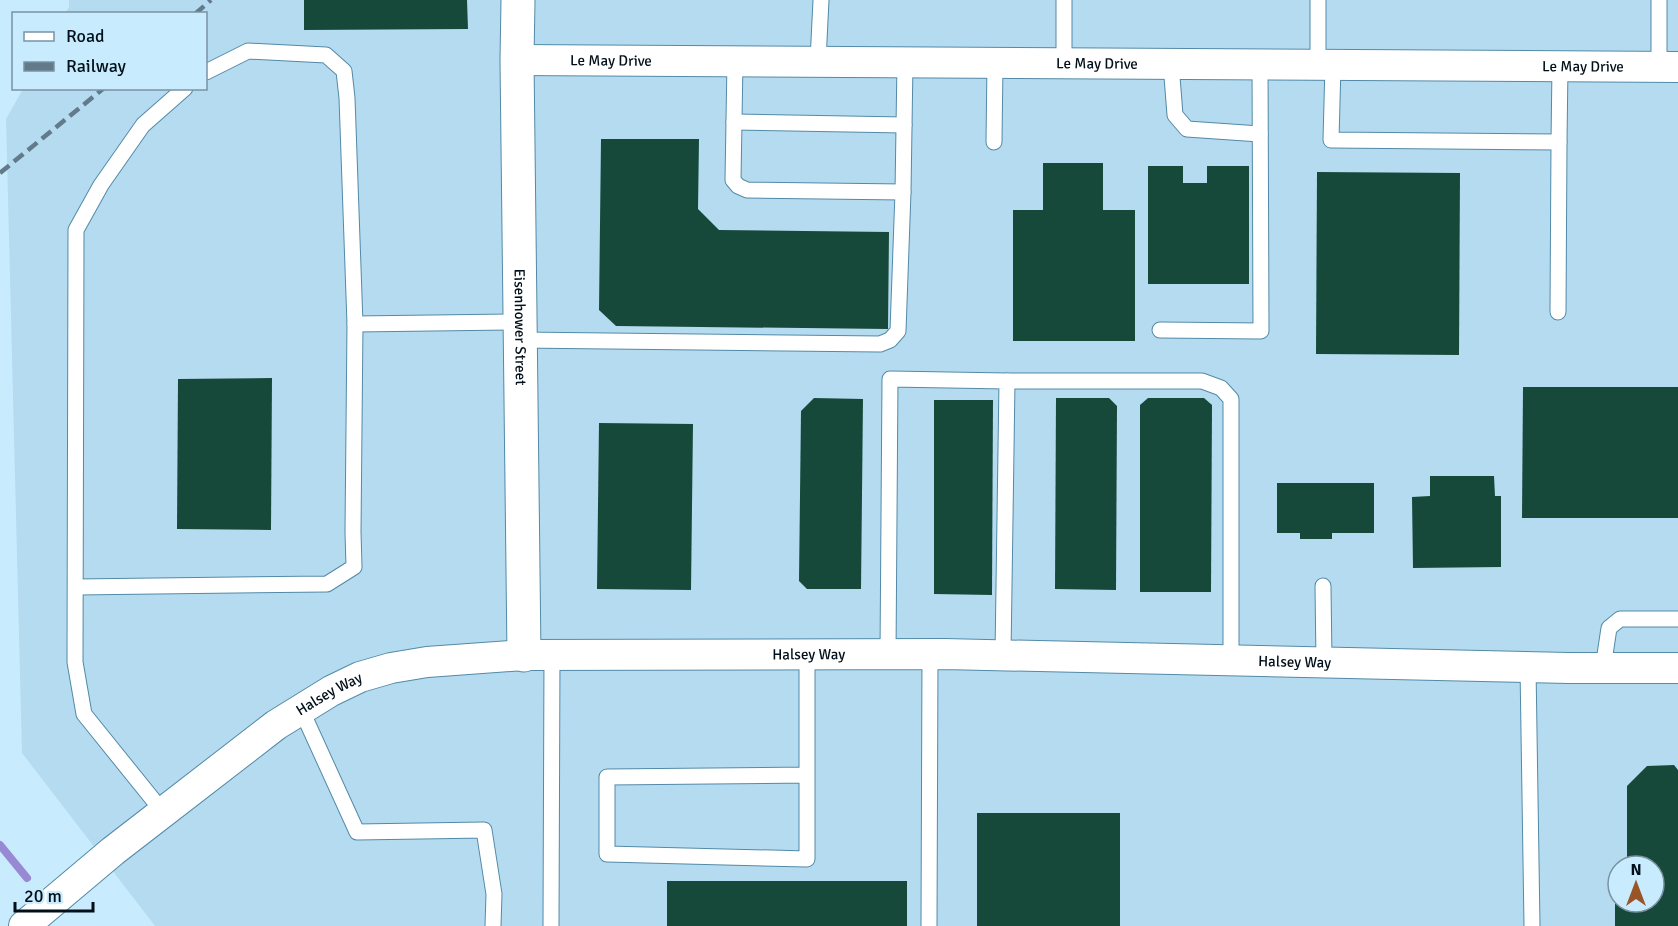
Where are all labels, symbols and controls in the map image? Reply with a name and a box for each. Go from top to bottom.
legend [12,12,207,90]
text: Road [66,25,105,47]
street label: Le May Drive [570,51,652,70]
street label: Le May Drive [1056,54,1138,73]
text: Railway [66,55,127,77]
street label: Le May Drive [1542,57,1624,76]
street label: Eisenhower Street [510,268,530,385]
street label: Halsey Way [772,645,845,663]
street label: Halsey Way [1258,652,1331,672]
street label: Halsey Way [293,668,365,719]
north arrow [1606,854,1666,914]
text: N [1630,860,1642,880]
scale bar [15,875,93,913]
text: 20 m [24,885,62,907]

